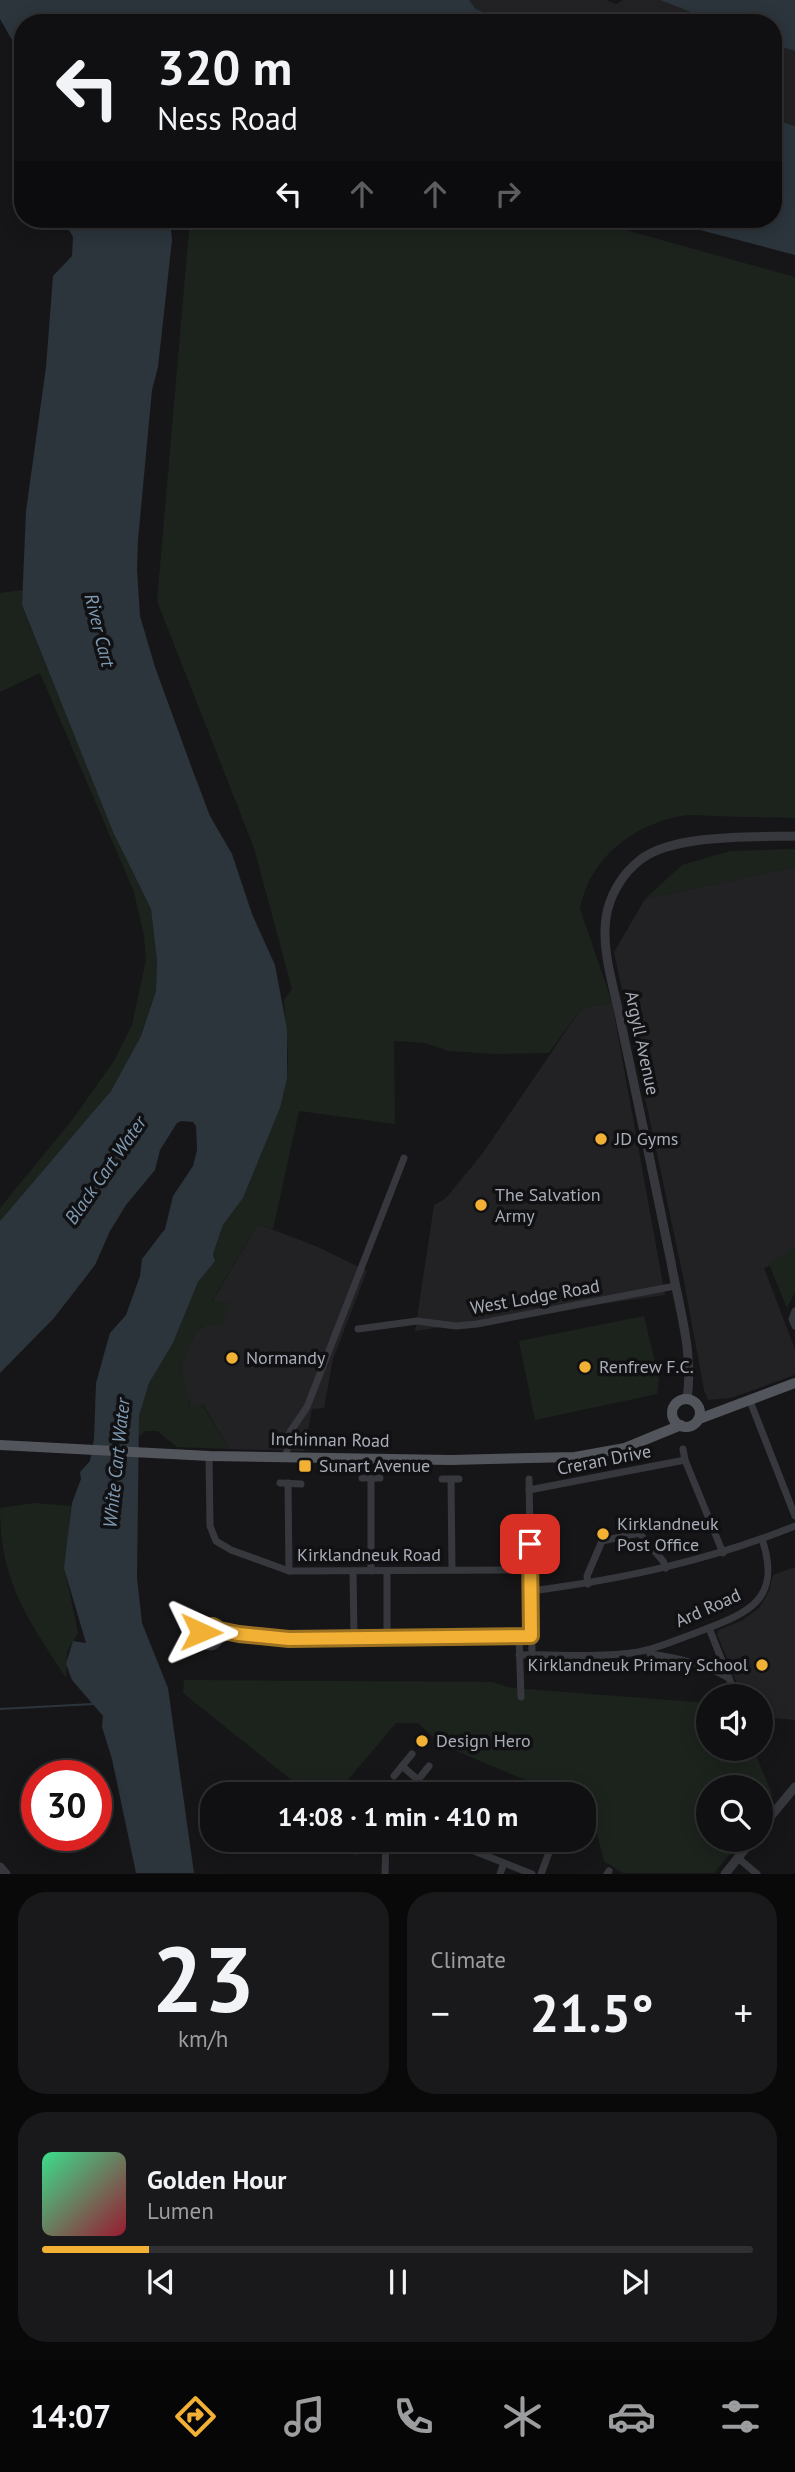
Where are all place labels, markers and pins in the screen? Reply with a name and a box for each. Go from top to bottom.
place label: JD Gyms [614,1127,678,1150]
marker: JD Gyms [593,1131,609,1147]
place label: The Salvation Army [495,1183,601,1227]
marker: The Salvation Army [473,1197,489,1213]
place label: Normandy [246,1346,326,1369]
marker: Normandy [224,1350,240,1366]
place label: Renfrew F.C. [599,1355,694,1378]
marker: Renfrew F.C. [577,1359,593,1375]
place label: Sunart Avenue [319,1454,430,1477]
marker: Sunart Avenue [297,1458,313,1474]
place label: Kirklandneuk Post Office [617,1512,719,1556]
pin [500,1514,560,1574]
marker: Kirklandneuk Post Office [595,1526,611,1542]
place label: Kirklandneuk Primary School [528,1653,749,1676]
marker: Kirklandneuk Primary School [754,1657,770,1673]
place label: Design Hero [436,1729,531,1752]
marker: Design Hero [414,1733,430,1749]

